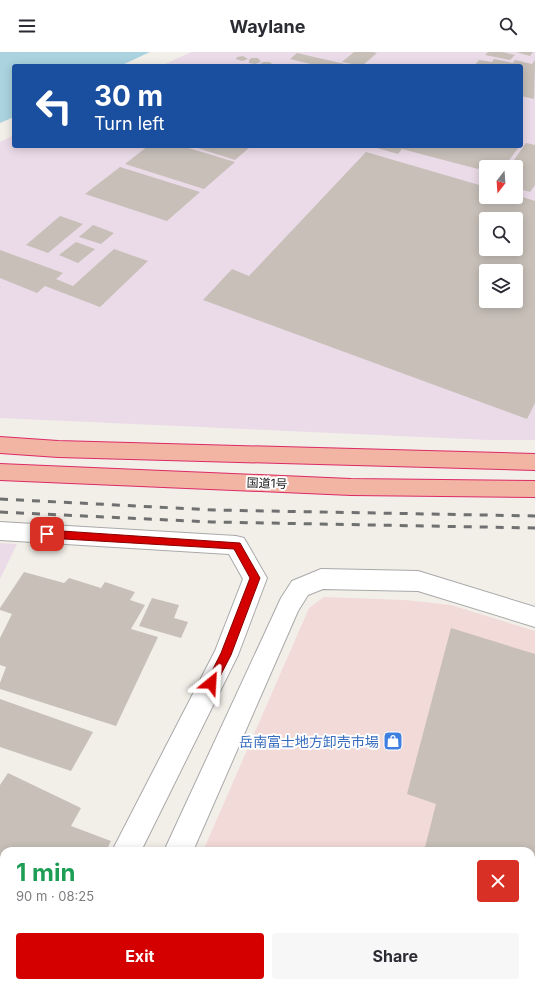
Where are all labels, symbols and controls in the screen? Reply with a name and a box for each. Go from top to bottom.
icon: menu [16,15,38,37]
icon: search [497,15,519,37]
text: Waylane [230,16,305,37]
text: 30 m [94,79,163,113]
icon: left [28,80,80,132]
text: Turn left [94,113,164,134]
north arrow [479,160,523,204]
map controls [479,160,523,308]
button: search [479,212,523,256]
button: layers [479,264,523,308]
street label: 国道1号 [246,475,288,491]
pin [30,517,64,551]
icon: arrive [36,523,58,545]
position arrow [190,662,232,704]
shop icon: 岳南富士地方卸売市場 [382,730,404,752]
place label: 岳南富士地方卸売市場 [239,733,379,750]
text: 1 min [16,858,75,887]
button: close [477,860,519,902]
text: 90 m · 08:25 [16,888,94,904]
button: Exit [16,933,264,979]
button: Share [272,933,519,979]

